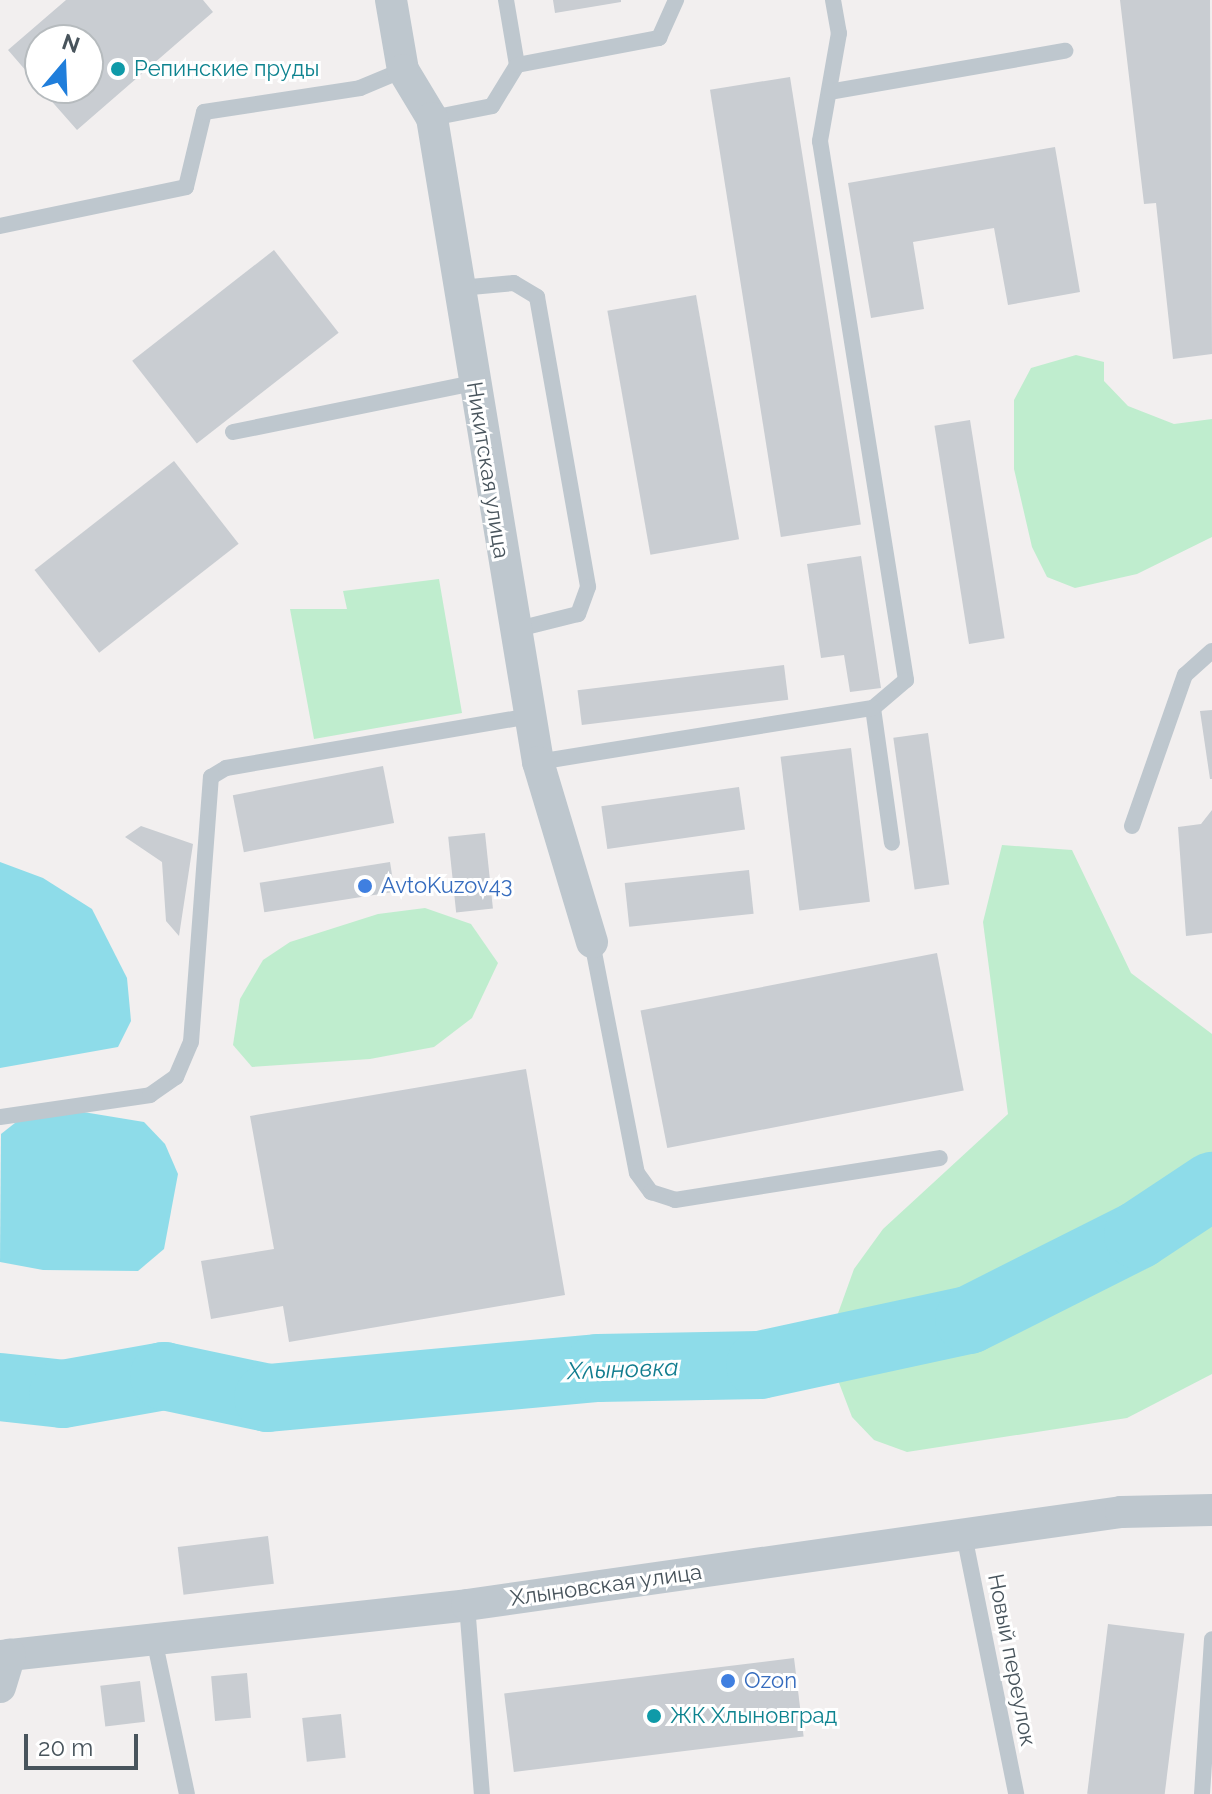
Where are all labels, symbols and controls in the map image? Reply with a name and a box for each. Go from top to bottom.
north arrow [24,24,104,104]
text: N [59,28,83,58]
place label: Репинские пруды [134,56,319,82]
marker: Репинские пруды [109,60,127,78]
street label: Никитская улица [461,380,515,560]
place label: AvtoKuzov43 [381,873,513,899]
marker: AvtoKuzov43 [356,877,374,895]
water label: Хлыновка [567,1353,679,1385]
street label: Хлыновская улица [508,1558,704,1612]
street label: Новый переулок [982,1572,1042,1748]
place label: Ozon [744,1668,797,1694]
marker: Ozon [719,1672,737,1690]
place label: ЖК Хлыновград [670,1703,837,1729]
marker: ЖК Хлыновград [645,1707,663,1725]
scale bar [28,1718,142,1768]
text: 20 m [38,1733,93,1762]

